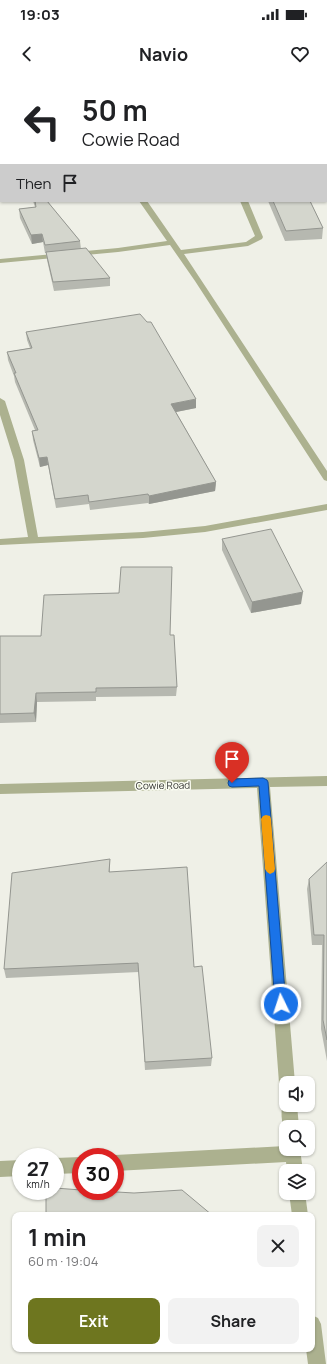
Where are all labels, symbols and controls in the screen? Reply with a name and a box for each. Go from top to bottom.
text: 19:03 [20,4,60,25]
text: Navio [139,42,188,66]
icon: back [16,43,38,65]
icon: heart [289,43,311,65]
text: 50 m [82,91,148,129]
icon: left [16,96,68,148]
text: Cowie Road [82,127,180,151]
icon: arrive [59,172,81,194]
text: Then [16,173,51,194]
pin [215,742,249,783]
icon: arrive [221,748,243,770]
street label: Cowie Road [136,778,190,792]
position arrow [260,983,302,1025]
map controls [279,1076,315,1200]
button: sound [279,1076,315,1112]
button: search [279,1120,315,1156]
speed limit sign: 30 [72,1148,124,1200]
text: 27 [27,1155,49,1182]
button: layers [279,1164,315,1200]
text: km/h [26,1177,50,1191]
text: 1 min [28,1220,87,1253]
button: close [257,1225,299,1267]
text: 60 m · 19:04 [28,1252,98,1270]
button: Exit [28,1298,160,1344]
button: Share [168,1298,299,1344]

